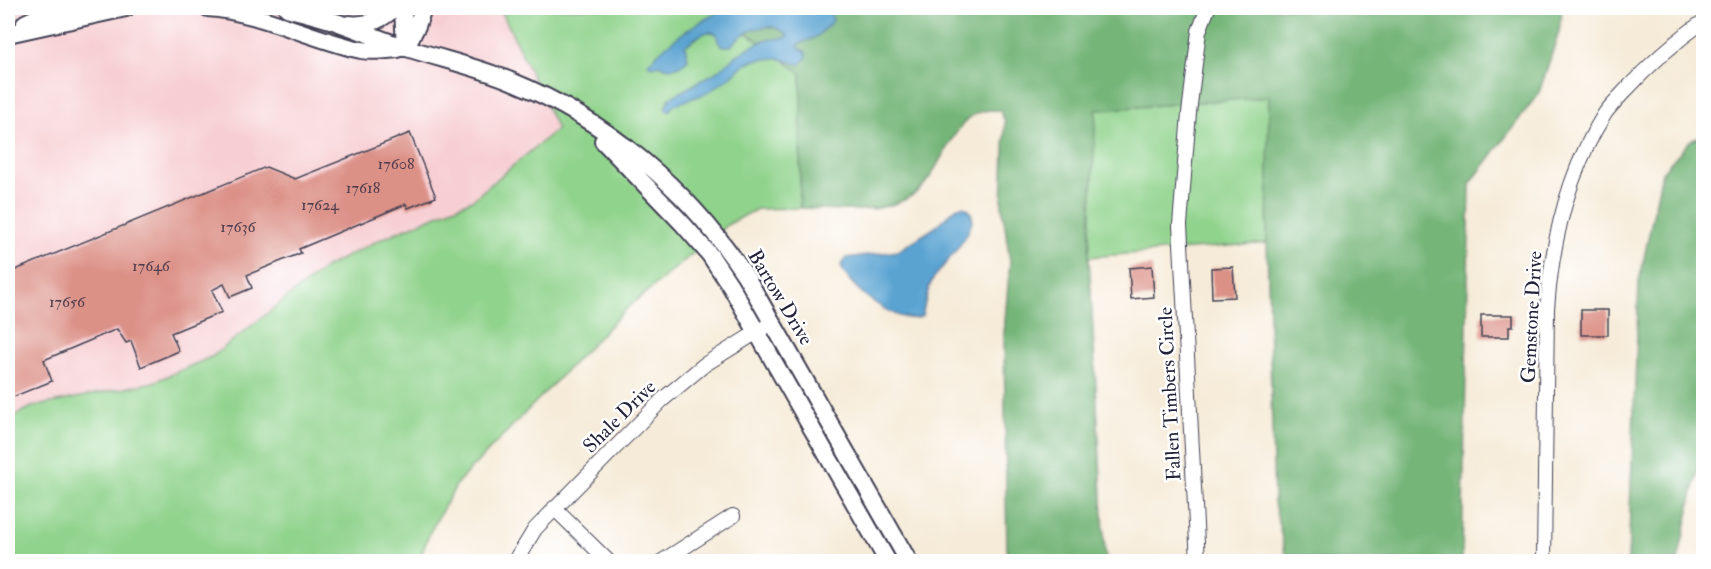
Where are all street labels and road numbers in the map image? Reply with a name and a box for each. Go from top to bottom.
street label: Bartow Drive [742,245,819,350]
street label: Gemstone Drive [1516,250,1547,384]
street label: Fallen Timbers Circle [1152,306,1187,482]
street label: Shale Drive [578,375,661,458]

